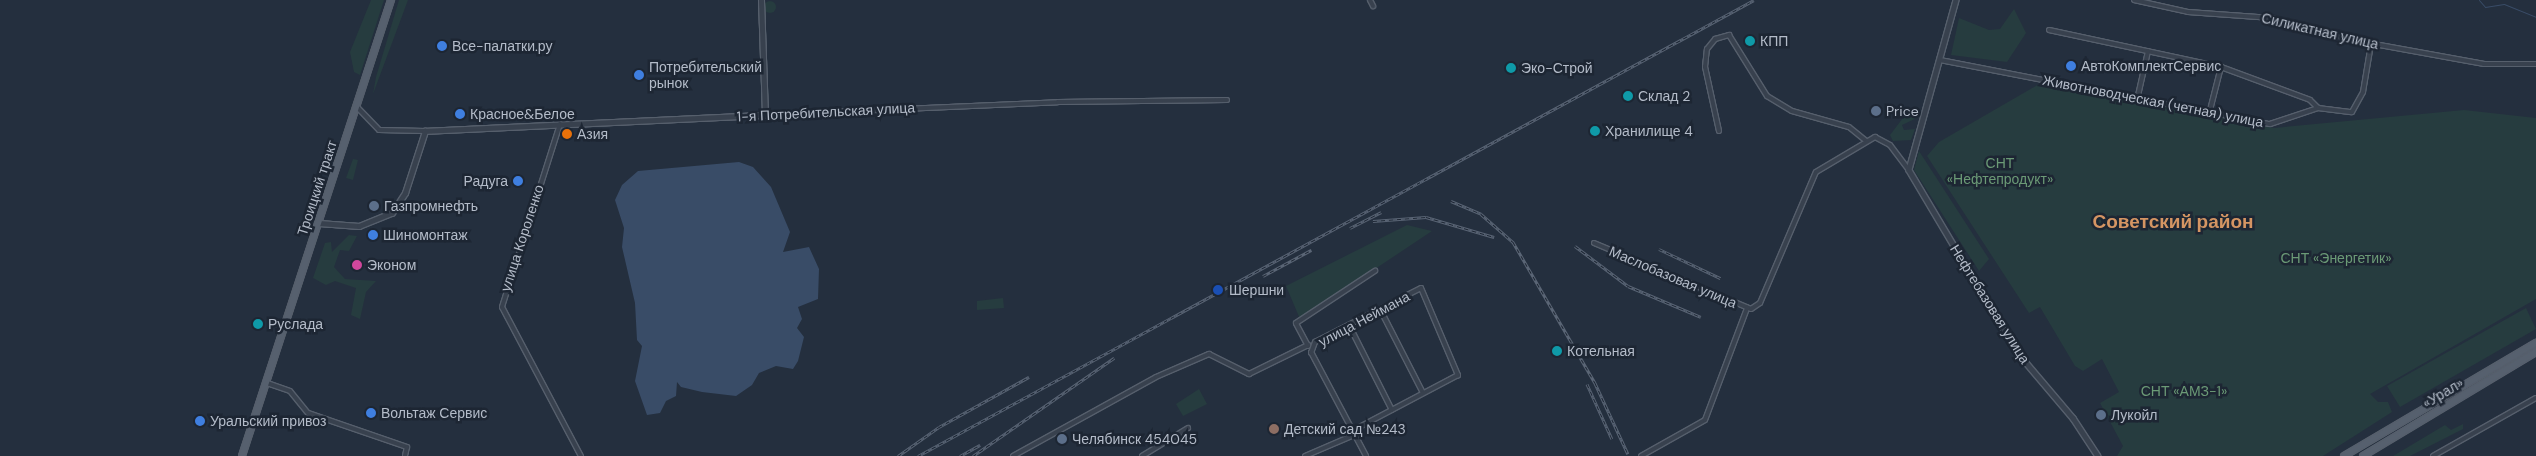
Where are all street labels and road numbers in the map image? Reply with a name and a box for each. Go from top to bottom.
street label: Силикатная улица [2260,9,2380,53]
street label: Животноводческая (четная) улица [2041,71,2265,131]
street label: 1-я Потребительская улица [736,99,916,125]
street label: Троицкий тракт [294,138,340,238]
street label: улица Короленко [497,183,547,293]
street label: Нефтебазовая улица [1947,241,2033,367]
street label: Маслобазовая улица [1607,243,1739,311]
street label: улица Неймана [1316,288,1412,350]
street label: «Урал» [2420,374,2466,412]

